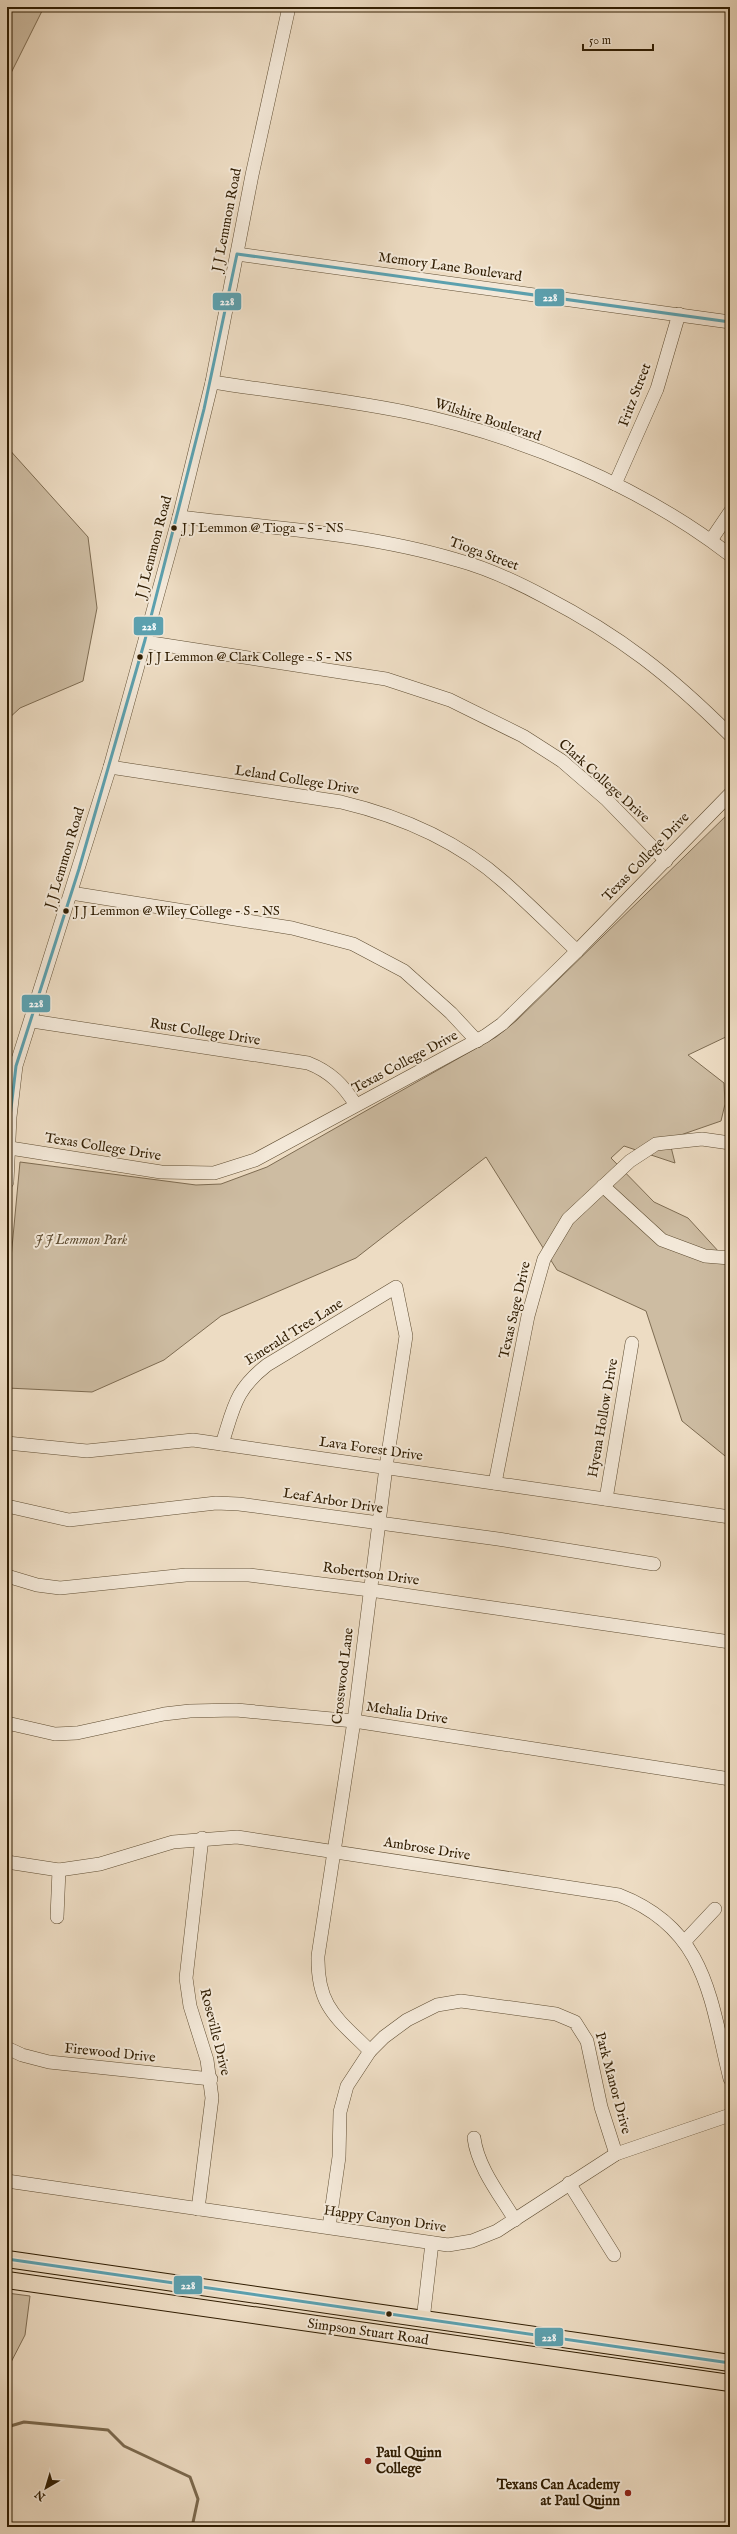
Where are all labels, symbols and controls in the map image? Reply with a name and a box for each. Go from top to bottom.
scale bar [583,26,653,52]
text: 50 m [589,33,611,48]
street label: J J Lemmon Road [208,166,246,275]
street label: Memory Lane Boulevard [377,248,523,286]
line badge: 228 [534,288,565,307]
text: 228 [543,291,557,305]
line badge: 228 [212,292,242,311]
text: 228 [220,295,234,309]
street label: Fritz Street [615,360,655,429]
street label: Wilshire Boulevard [433,394,544,446]
street label: J J Lemmon Road [131,493,176,602]
place label: J J Lemmon @ Tioga - S - NS [180,520,344,537]
marker: J J Lemmon @ Tioga - S - NS [169,523,179,533]
street label: Tioga Street [447,533,522,575]
line badge: 228 [133,616,164,636]
text: 228 [142,620,156,634]
place label: J J Lemmon @ Clark College - S - NS [146,649,352,666]
marker: J J Lemmon @ Clark College - S - NS [135,652,145,662]
street label: Clark College Drive [555,735,654,827]
street label: Leland College Drive [234,761,361,799]
street label: J J Lemmon Road [40,805,89,913]
street label: Texas College Drive [599,808,694,906]
place label: J J Lemmon @ Wiley College - S - NS [72,903,280,920]
marker: J J Lemmon @ Wiley College - S - NS [61,906,71,916]
line badge: 228 [21,994,51,1013]
text: 228 [29,997,43,1011]
street label: Rust College Drive [148,1014,262,1050]
street label: Texas College Drive [349,1026,462,1098]
street label: Texas College Drive [44,1129,163,1165]
park label: J J Lemmon Park [35,1231,128,1249]
street label: Texas Sage Drive [495,1259,535,1360]
street label: Emerald Tree Lane [242,1294,347,1369]
street label: Hyena Hollow Drive [584,1356,622,1479]
street label: Lava Forest Drive [318,1433,424,1465]
street label: Leaf Arbor Drive [282,1484,385,1518]
street label: Robertson Drive [321,1558,421,1590]
street label: Crosswood Lane [328,1626,358,1725]
street label: Mehalia Drive [365,1698,450,1728]
street label: Ambrose Drive [381,1833,472,1865]
street label: Roseville Drive [195,1987,235,2078]
street label: Park Manor Drive [591,2030,635,2136]
street label: Firewood Drive [64,2039,157,2067]
street label: Happy Canyon Drive [322,2201,448,2237]
line badge: 228 [173,2275,203,2295]
text: 228 [181,2279,195,2293]
unlabelled marker [384,2309,394,2319]
street label: Simpson Stuart Road [306,2315,430,2349]
line badge: 228 [534,2327,564,2347]
text: 228 [542,2331,556,2345]
place label: Paul Quinn College [376,2444,442,2478]
marker: Paul Quinn College [363,2456,373,2466]
north arrow [26,2468,66,2508]
place label: Texans Can Academy at Paul Quinn [496,2476,621,2510]
text: N [32,2486,49,2504]
marker: Texans Can Academy at Paul Quinn [623,2488,633,2498]

